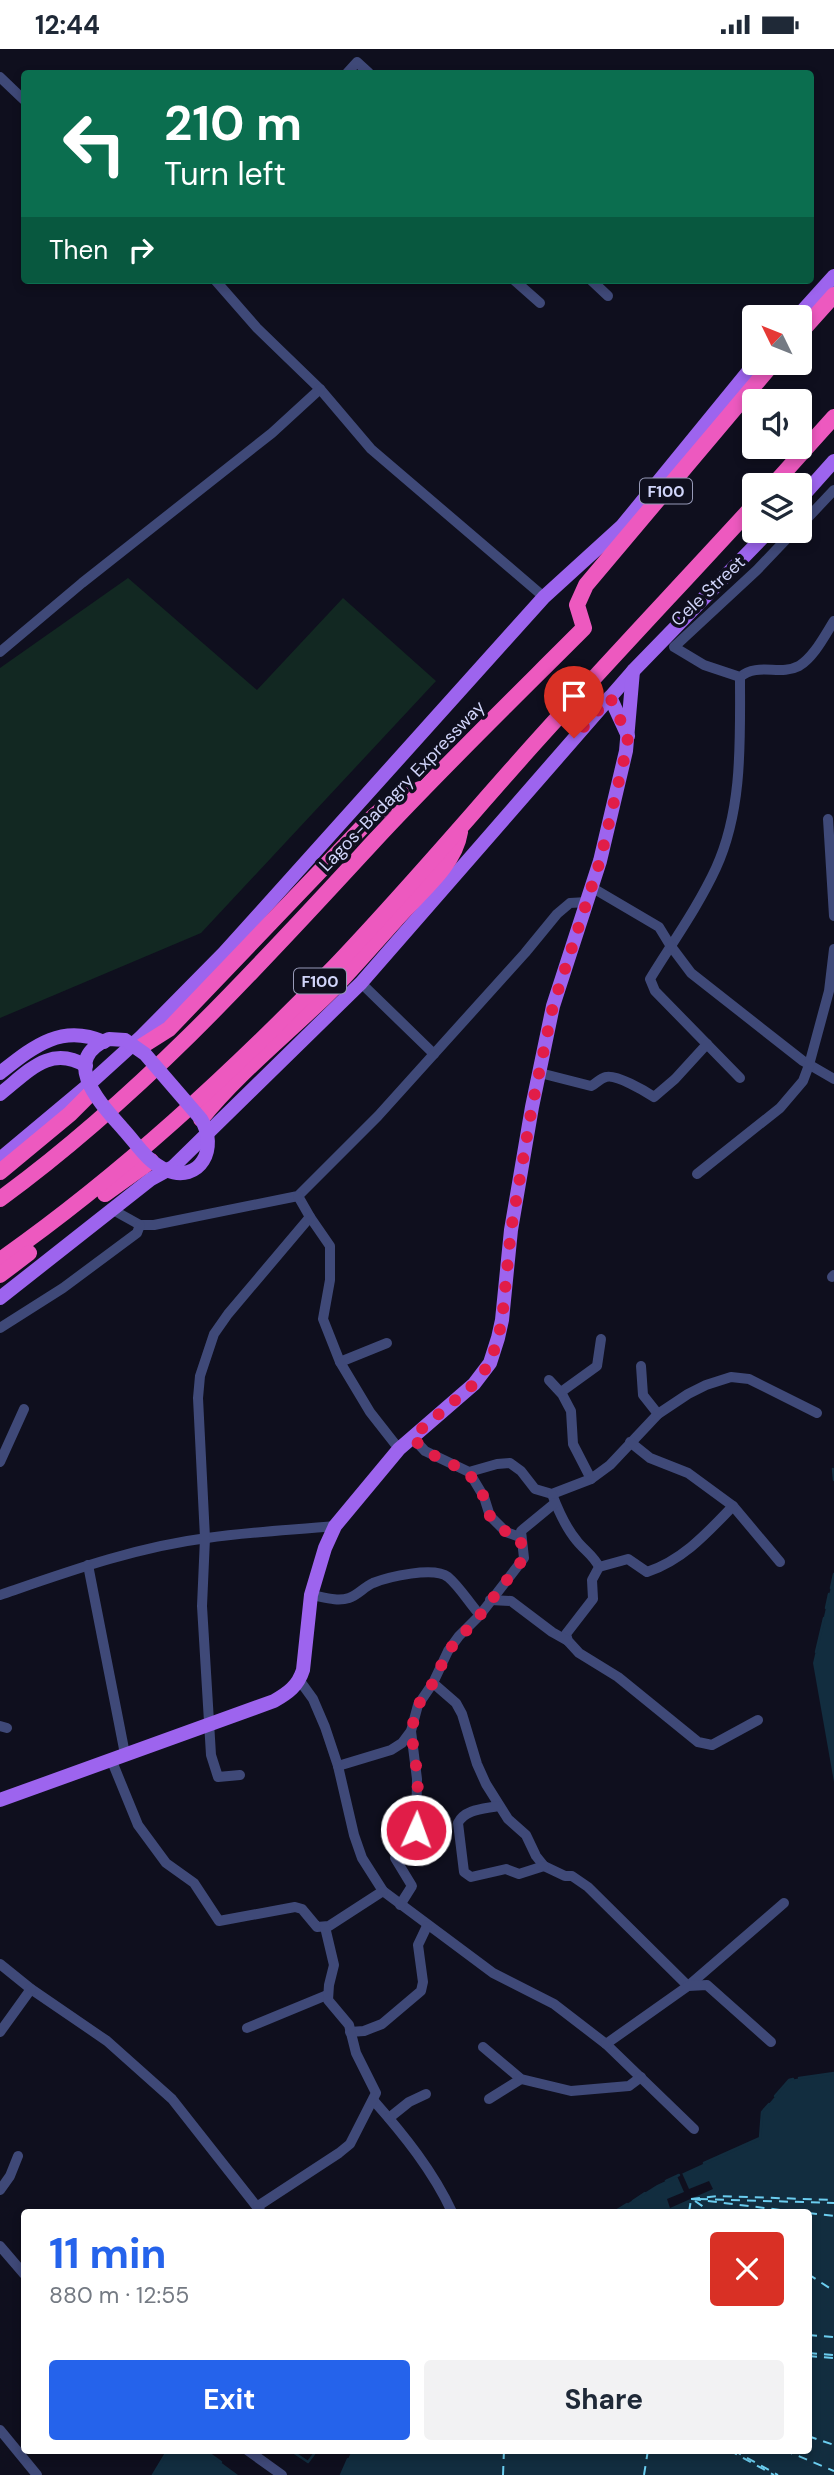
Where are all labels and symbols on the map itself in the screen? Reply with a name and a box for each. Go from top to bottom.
north arrow [742,305,812,375]
road number: F100 [640,479,692,503]
street label: Cele Street [666,550,750,632]
pin [544,666,604,738]
street label: Lagos-Badagry Expressway [314,695,490,877]
road number: F100 [294,969,346,993]
position arrow [379,1793,453,1867]

